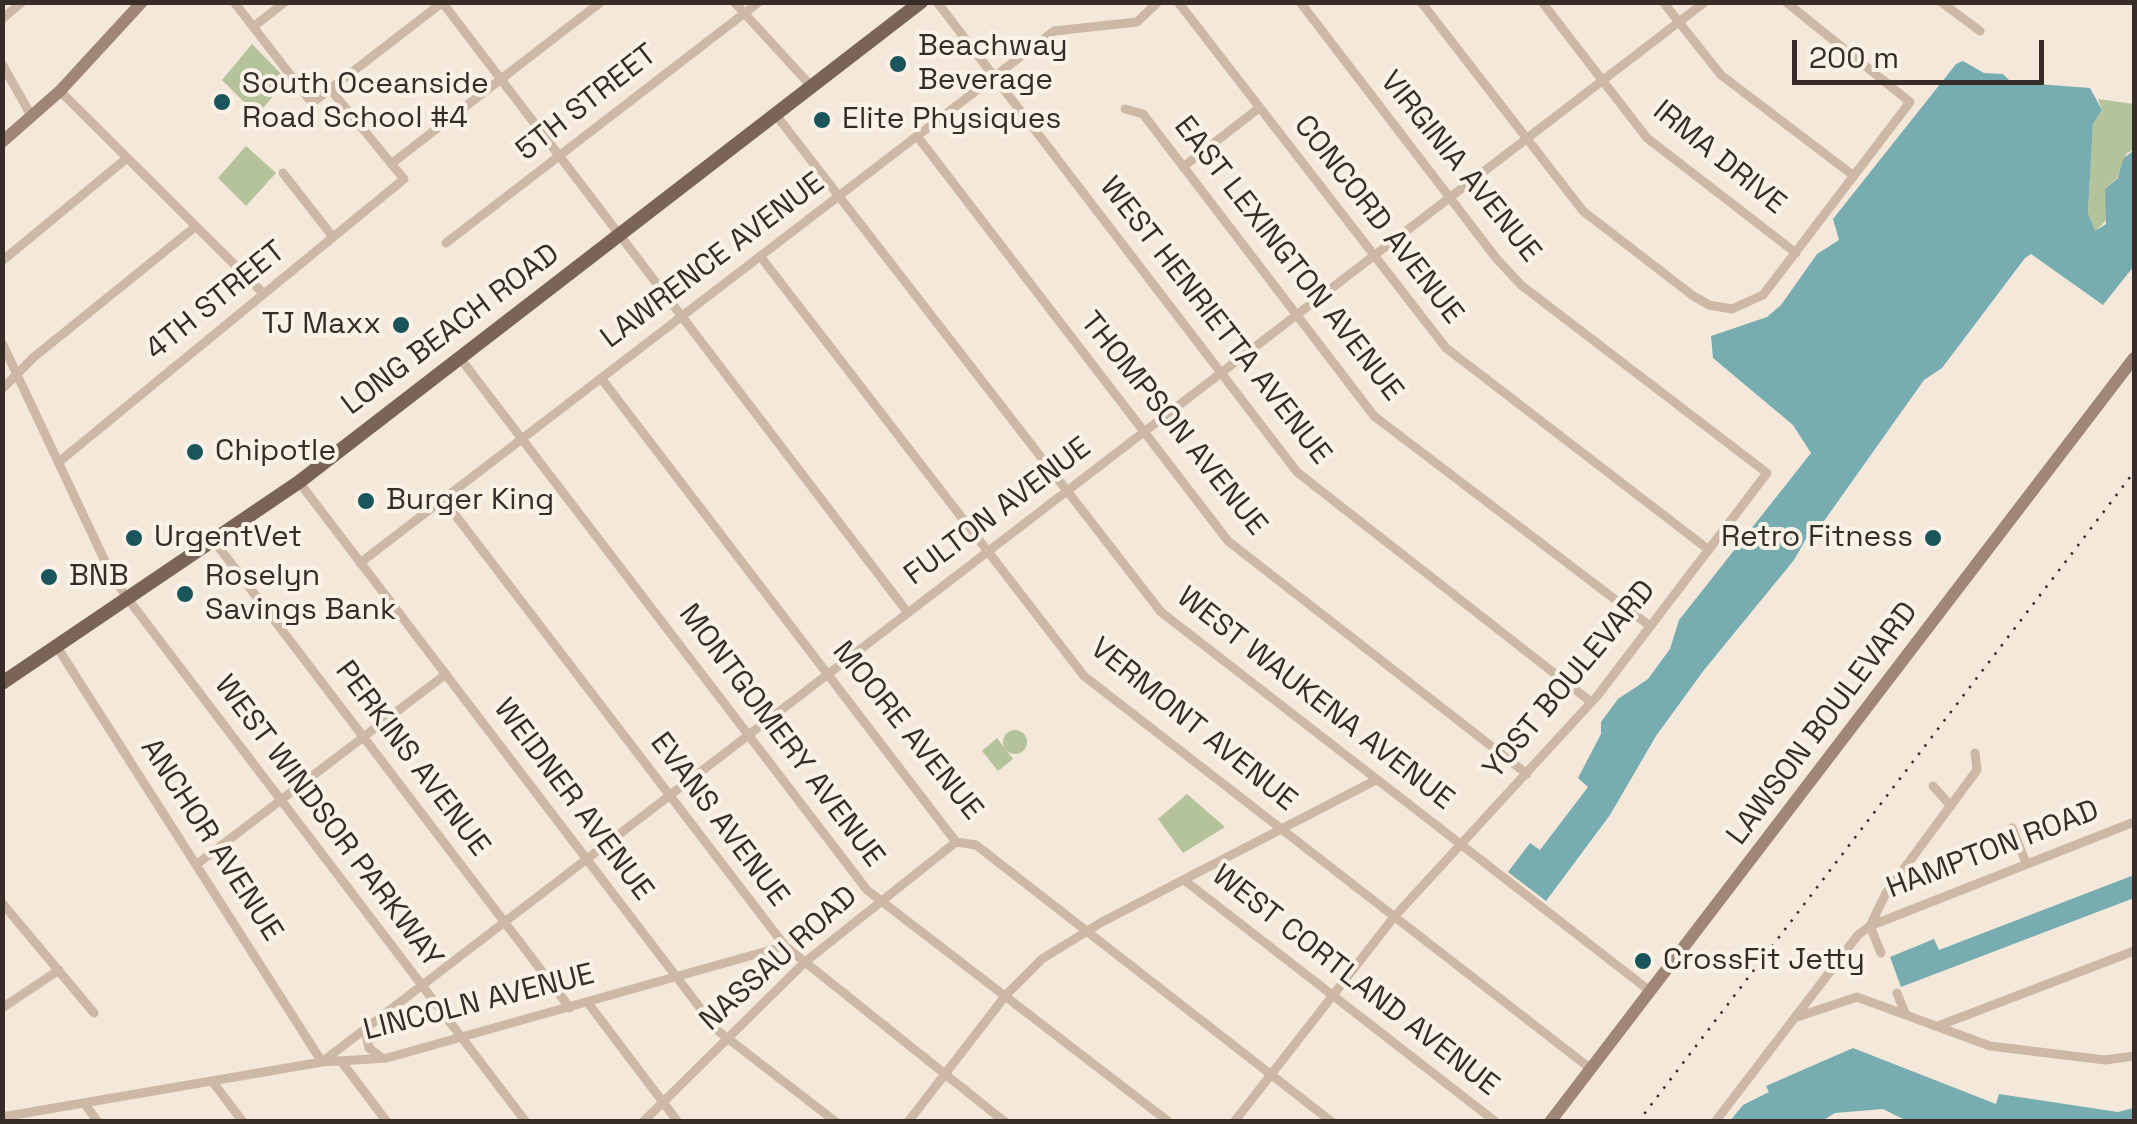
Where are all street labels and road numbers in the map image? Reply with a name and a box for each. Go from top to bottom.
street label: 5TH STREET [510,37,664,169]
street label: VIRGINIA AVENUE [1372,64,1548,270]
street label: IRMA DRIVE [1645,94,1793,222]
street label: CONCORD AVENUE [1285,109,1471,331]
street label: EAST LEXINGTON AVENUE [1166,110,1410,408]
street label: LAWRENCE AVENUE [594,165,832,357]
street label: WEST HENRIETTA AVENUE [1092,170,1338,472]
street label: 4TH STREET [139,234,293,368]
street label: LONG BEACH ROAD [335,237,567,423]
street label: THOMPSON AVENUE [1072,305,1274,543]
street label: FULTON AVENUE [898,430,1098,594]
street label: YOST BOULEVARD [1476,573,1664,787]
street label: WEST WAUKENA AVENUE [1169,580,1461,818]
street label: LAWSON BOULEVARD [1720,595,1926,853]
street label: MONTGOMERY AVENUE [670,598,892,874]
street label: VERMONT AVENUE [1082,631,1304,819]
street label: MOORE AVENUE [824,634,990,828]
street label: PERKINS AVENUE [327,654,497,864]
street label: WEST WINDSOR PARKWAY [206,668,450,976]
street label: WEIDNER AVENUE [485,692,661,908]
street label: EVANS AVENUE [642,726,796,914]
street label: ANCHOR AVENUE [132,732,290,948]
street label: HAMPTON ROAD [1882,793,2104,907]
street label: WEST CORTLAND AVENUE [1204,858,1506,1104]
street label: NASSAU ROAD [693,879,865,1039]
street label: LINCOLN AVENUE [360,957,598,1049]

